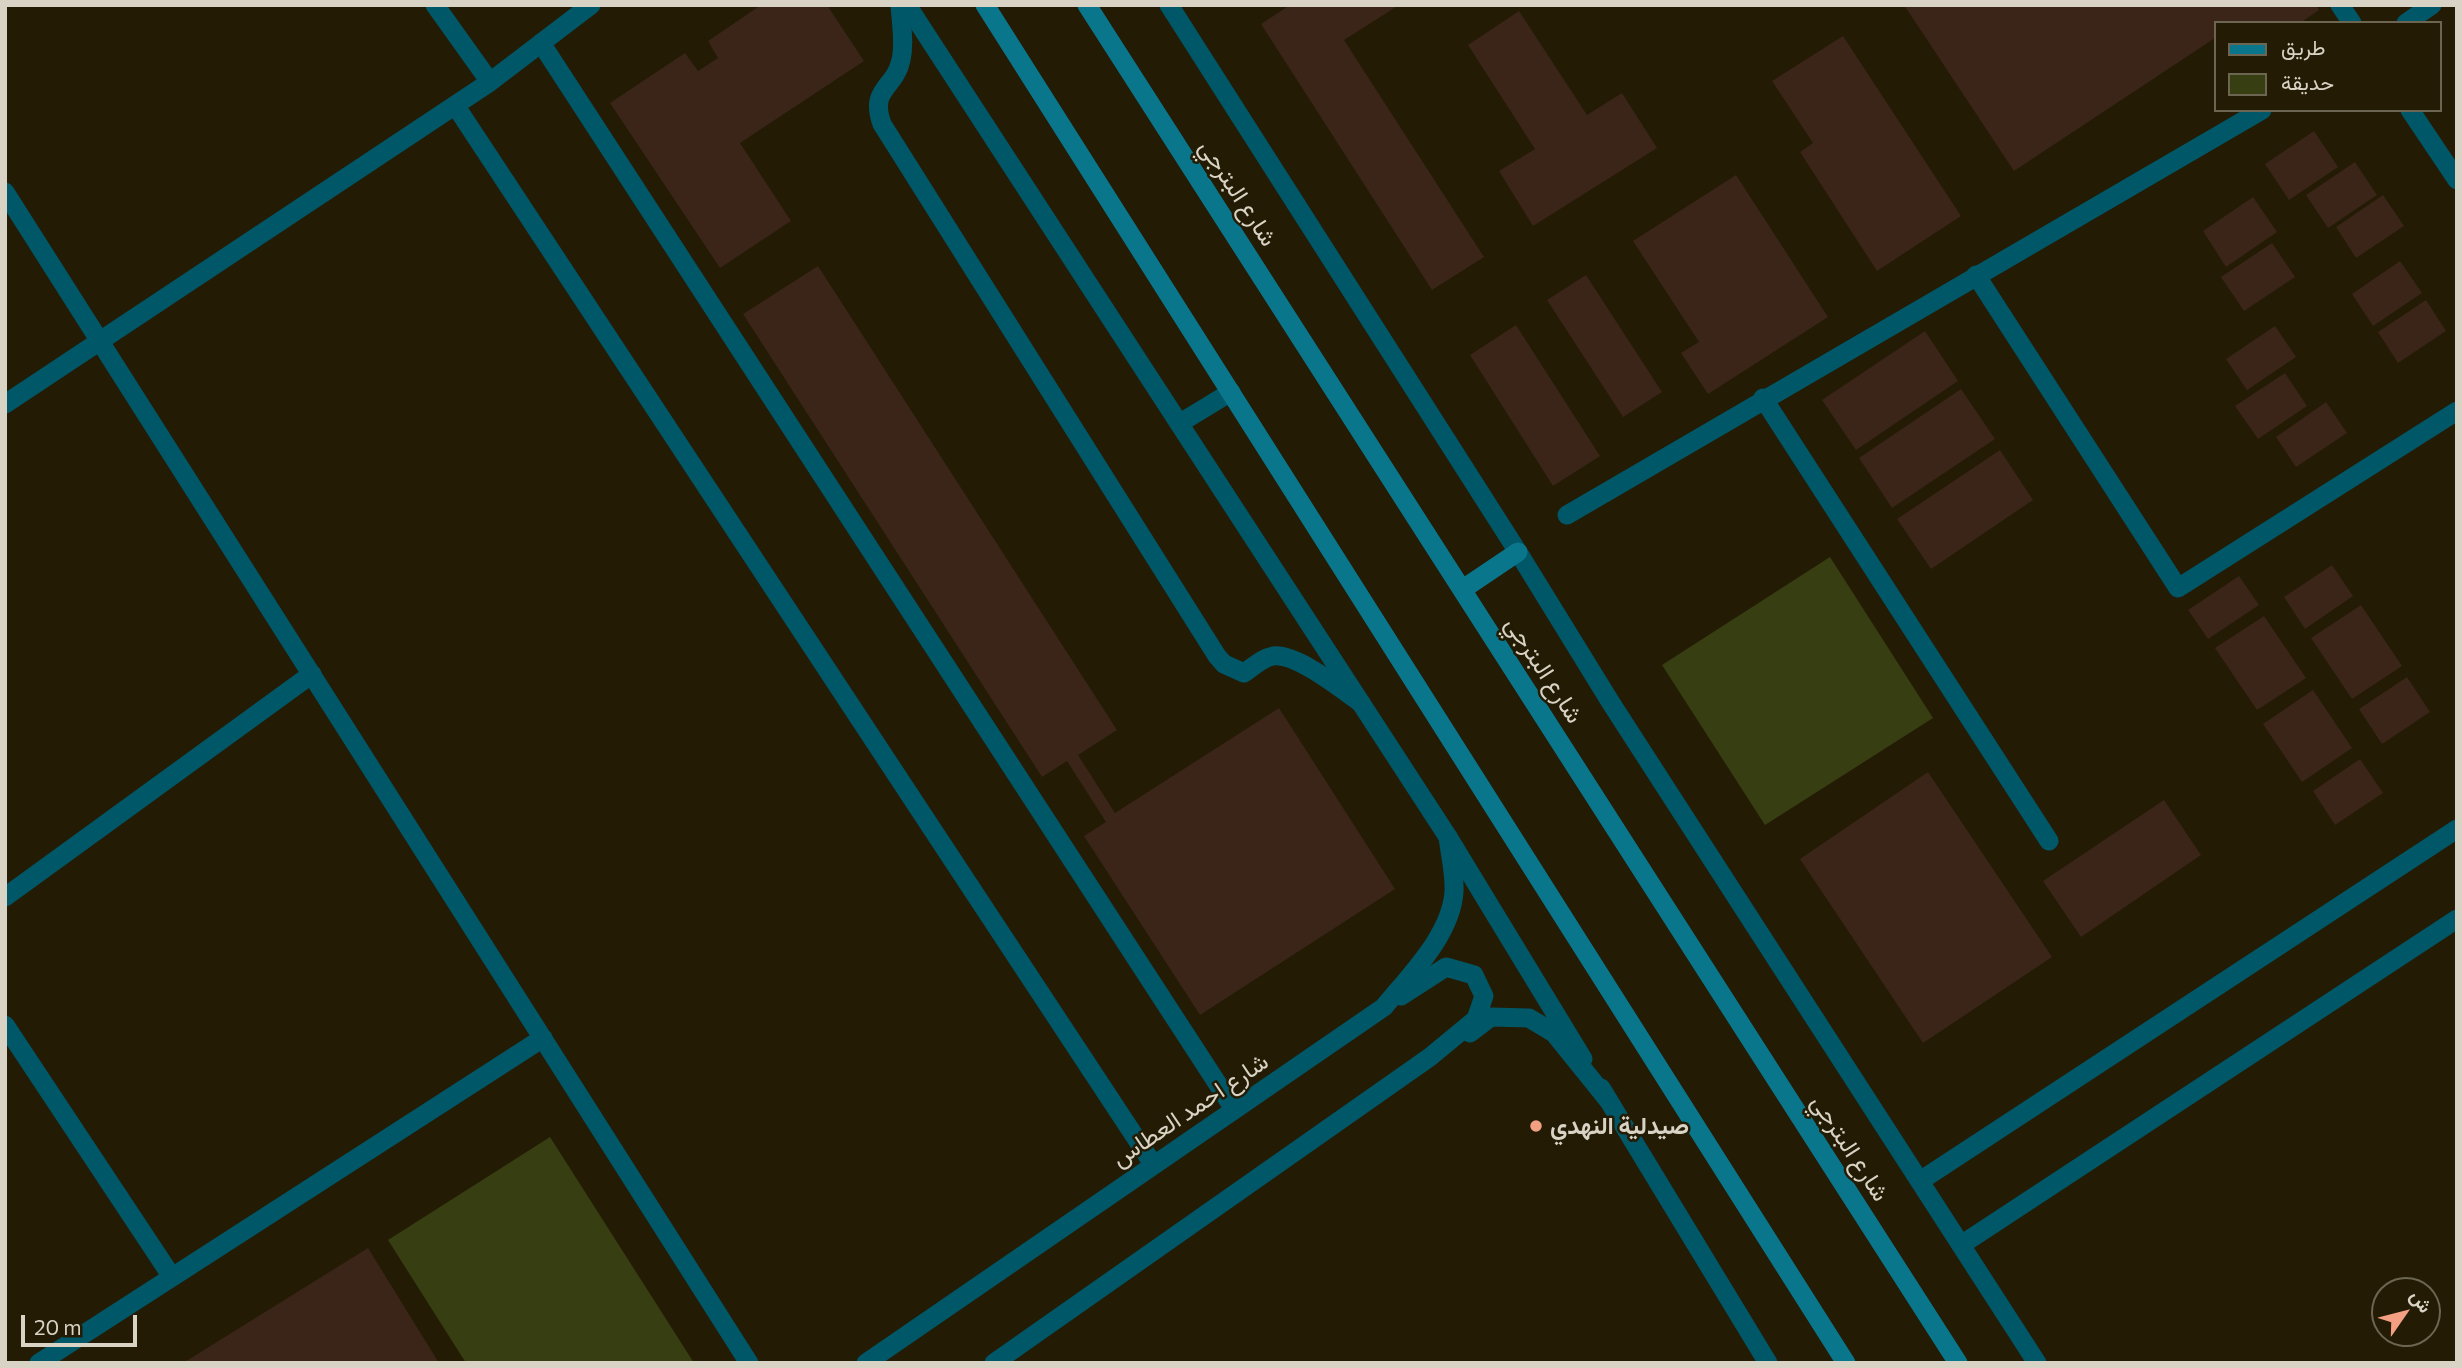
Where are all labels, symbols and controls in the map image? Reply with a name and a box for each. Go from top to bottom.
legend [2214,21,2441,112]
text: طريق [2281,34,2326,59]
text: حديقة [2281,69,2334,94]
street label: شارع البترجي [1193,134,1283,252]
street label: شارع البترجي [1499,611,1589,729]
street label: شارع احمد العطاس [1106,1047,1274,1173]
street label: شارع البترجي [1805,1089,1895,1207]
place label: صيدلية النهدي [1550,1112,1689,1140]
marker: صيدلية النهدي [1528,1118,1544,1134]
north arrow [2371,1277,2441,1347]
text: ش [2406,1285,2438,1317]
scale bar [24,1302,140,1346]
text: 20 m [34,1314,82,1339]

